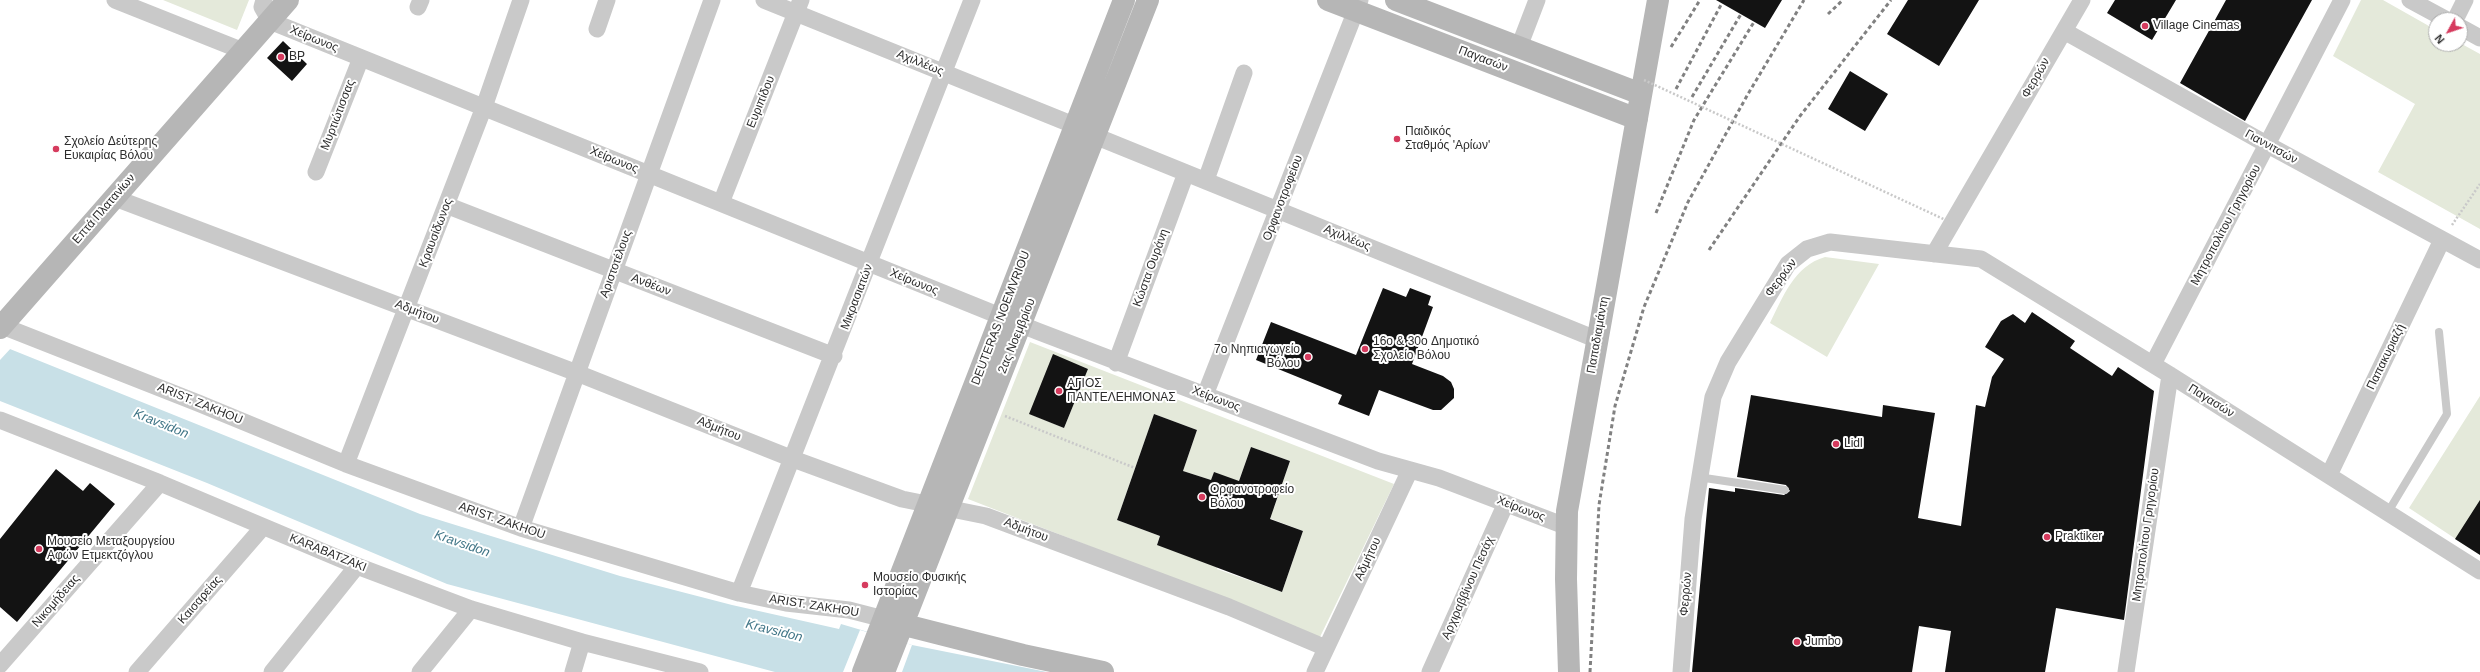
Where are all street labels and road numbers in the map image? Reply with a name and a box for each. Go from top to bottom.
street label: Χείρωνος [288,23,340,55]
street label: Παγασών [1456,43,1510,75]
street label: Αχιλλέως [894,47,946,79]
street label: Φερρών [2019,55,2053,101]
street label: Ευριπίδου [744,74,778,130]
street label: Μυρτιώτισσας [318,78,358,152]
street label: Γιαννιτσών [2242,127,2300,167]
street label: Χείρωνος [588,144,640,176]
street label: Ορφανοτροφείου [1260,153,1306,243]
street label: Μητροπολίτου Γρηγορίου [2188,162,2264,288]
street label: Επτά Πλατανίων [70,171,138,247]
street label: Κραυσίδωνος [416,196,456,270]
street label: Αχιλλέως [1321,222,1373,254]
street label: Κώστα Ουράνη [1130,227,1172,309]
street label: Αριστοτέλους [597,228,635,300]
street label: DEUTERAS NOEMVRIOU [969,249,1033,387]
street label: Φερρών [1762,256,1800,300]
street label: Μικρασιατών [838,262,876,332]
street label: Χείρωνος [888,266,940,298]
street label: Ανθέων [629,271,673,299]
street label: Παπαδιαμάντη [1584,295,1612,375]
street label: 2ας Νοεμβρίου [995,296,1039,376]
street label: Αδμήτου [393,297,441,327]
street label: Παπακυριαζή [2364,322,2408,392]
street label: ARIST. ZAKHOU [155,380,245,428]
street label: Παγασών [2185,381,2237,421]
street label: Χείρωνος [1190,383,1242,415]
street label: Αδμήτου [695,414,743,444]
street label: Μητροπολίτου Γρηγορίου [2130,467,2162,603]
street label: Χείρωνος [1495,493,1547,525]
street label: ARIST. ZAKHOU [457,499,547,543]
street label: Αδμήτου [1002,515,1050,545]
street label: KARABATZAKI [287,531,369,575]
street label: Αρχιραββίνου Πεσάχ [1439,534,1497,642]
street label: Αδμήτου [1352,535,1384,583]
street label: Φερρών [1677,571,1695,617]
street label: Νικομήδειας [29,572,83,630]
street label: Καισαρείας [175,573,225,627]
street label: ARIST. ZAKHOU [768,592,860,620]

